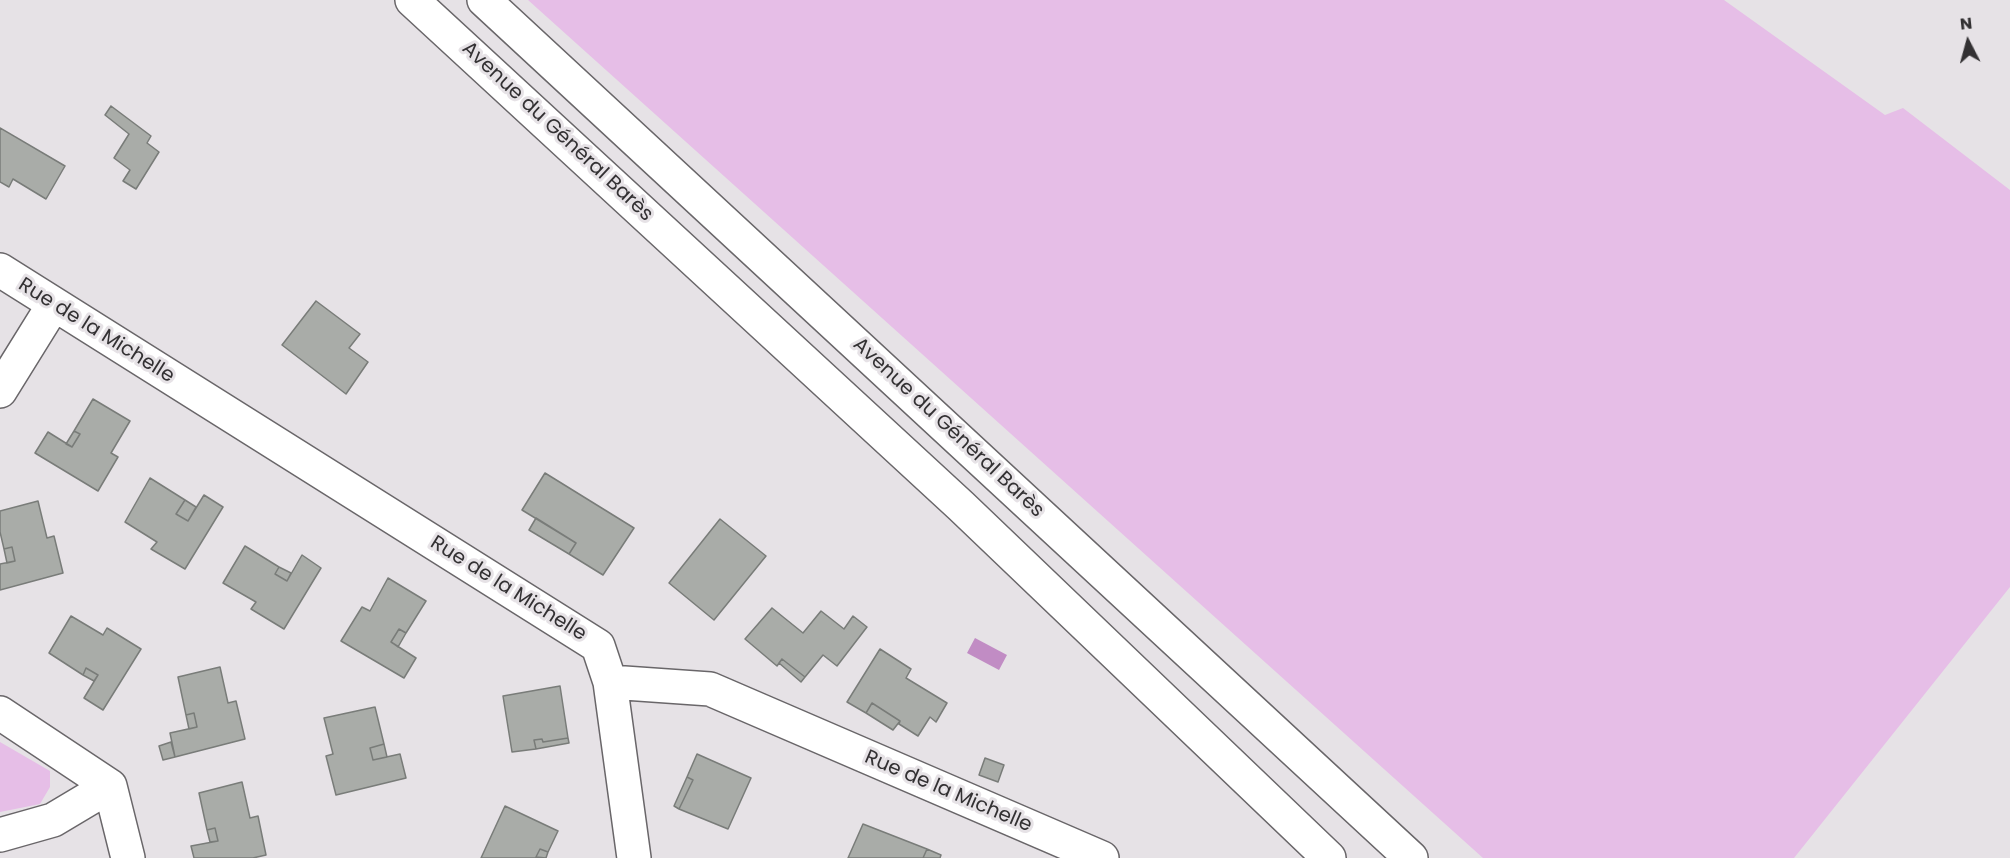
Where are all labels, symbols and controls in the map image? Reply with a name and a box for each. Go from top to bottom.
north arrow [1938,12,1998,72]
text: N [1959,12,1973,36]
street label: Avenue du Général Barès [456,37,658,227]
street label: Rue de la Michelle [14,273,178,389]
street label: Avenue du Général Barès [847,333,1049,523]
street label: Rue de la Michelle [426,531,590,647]
street label: Rue de la Michelle [861,746,1035,838]

